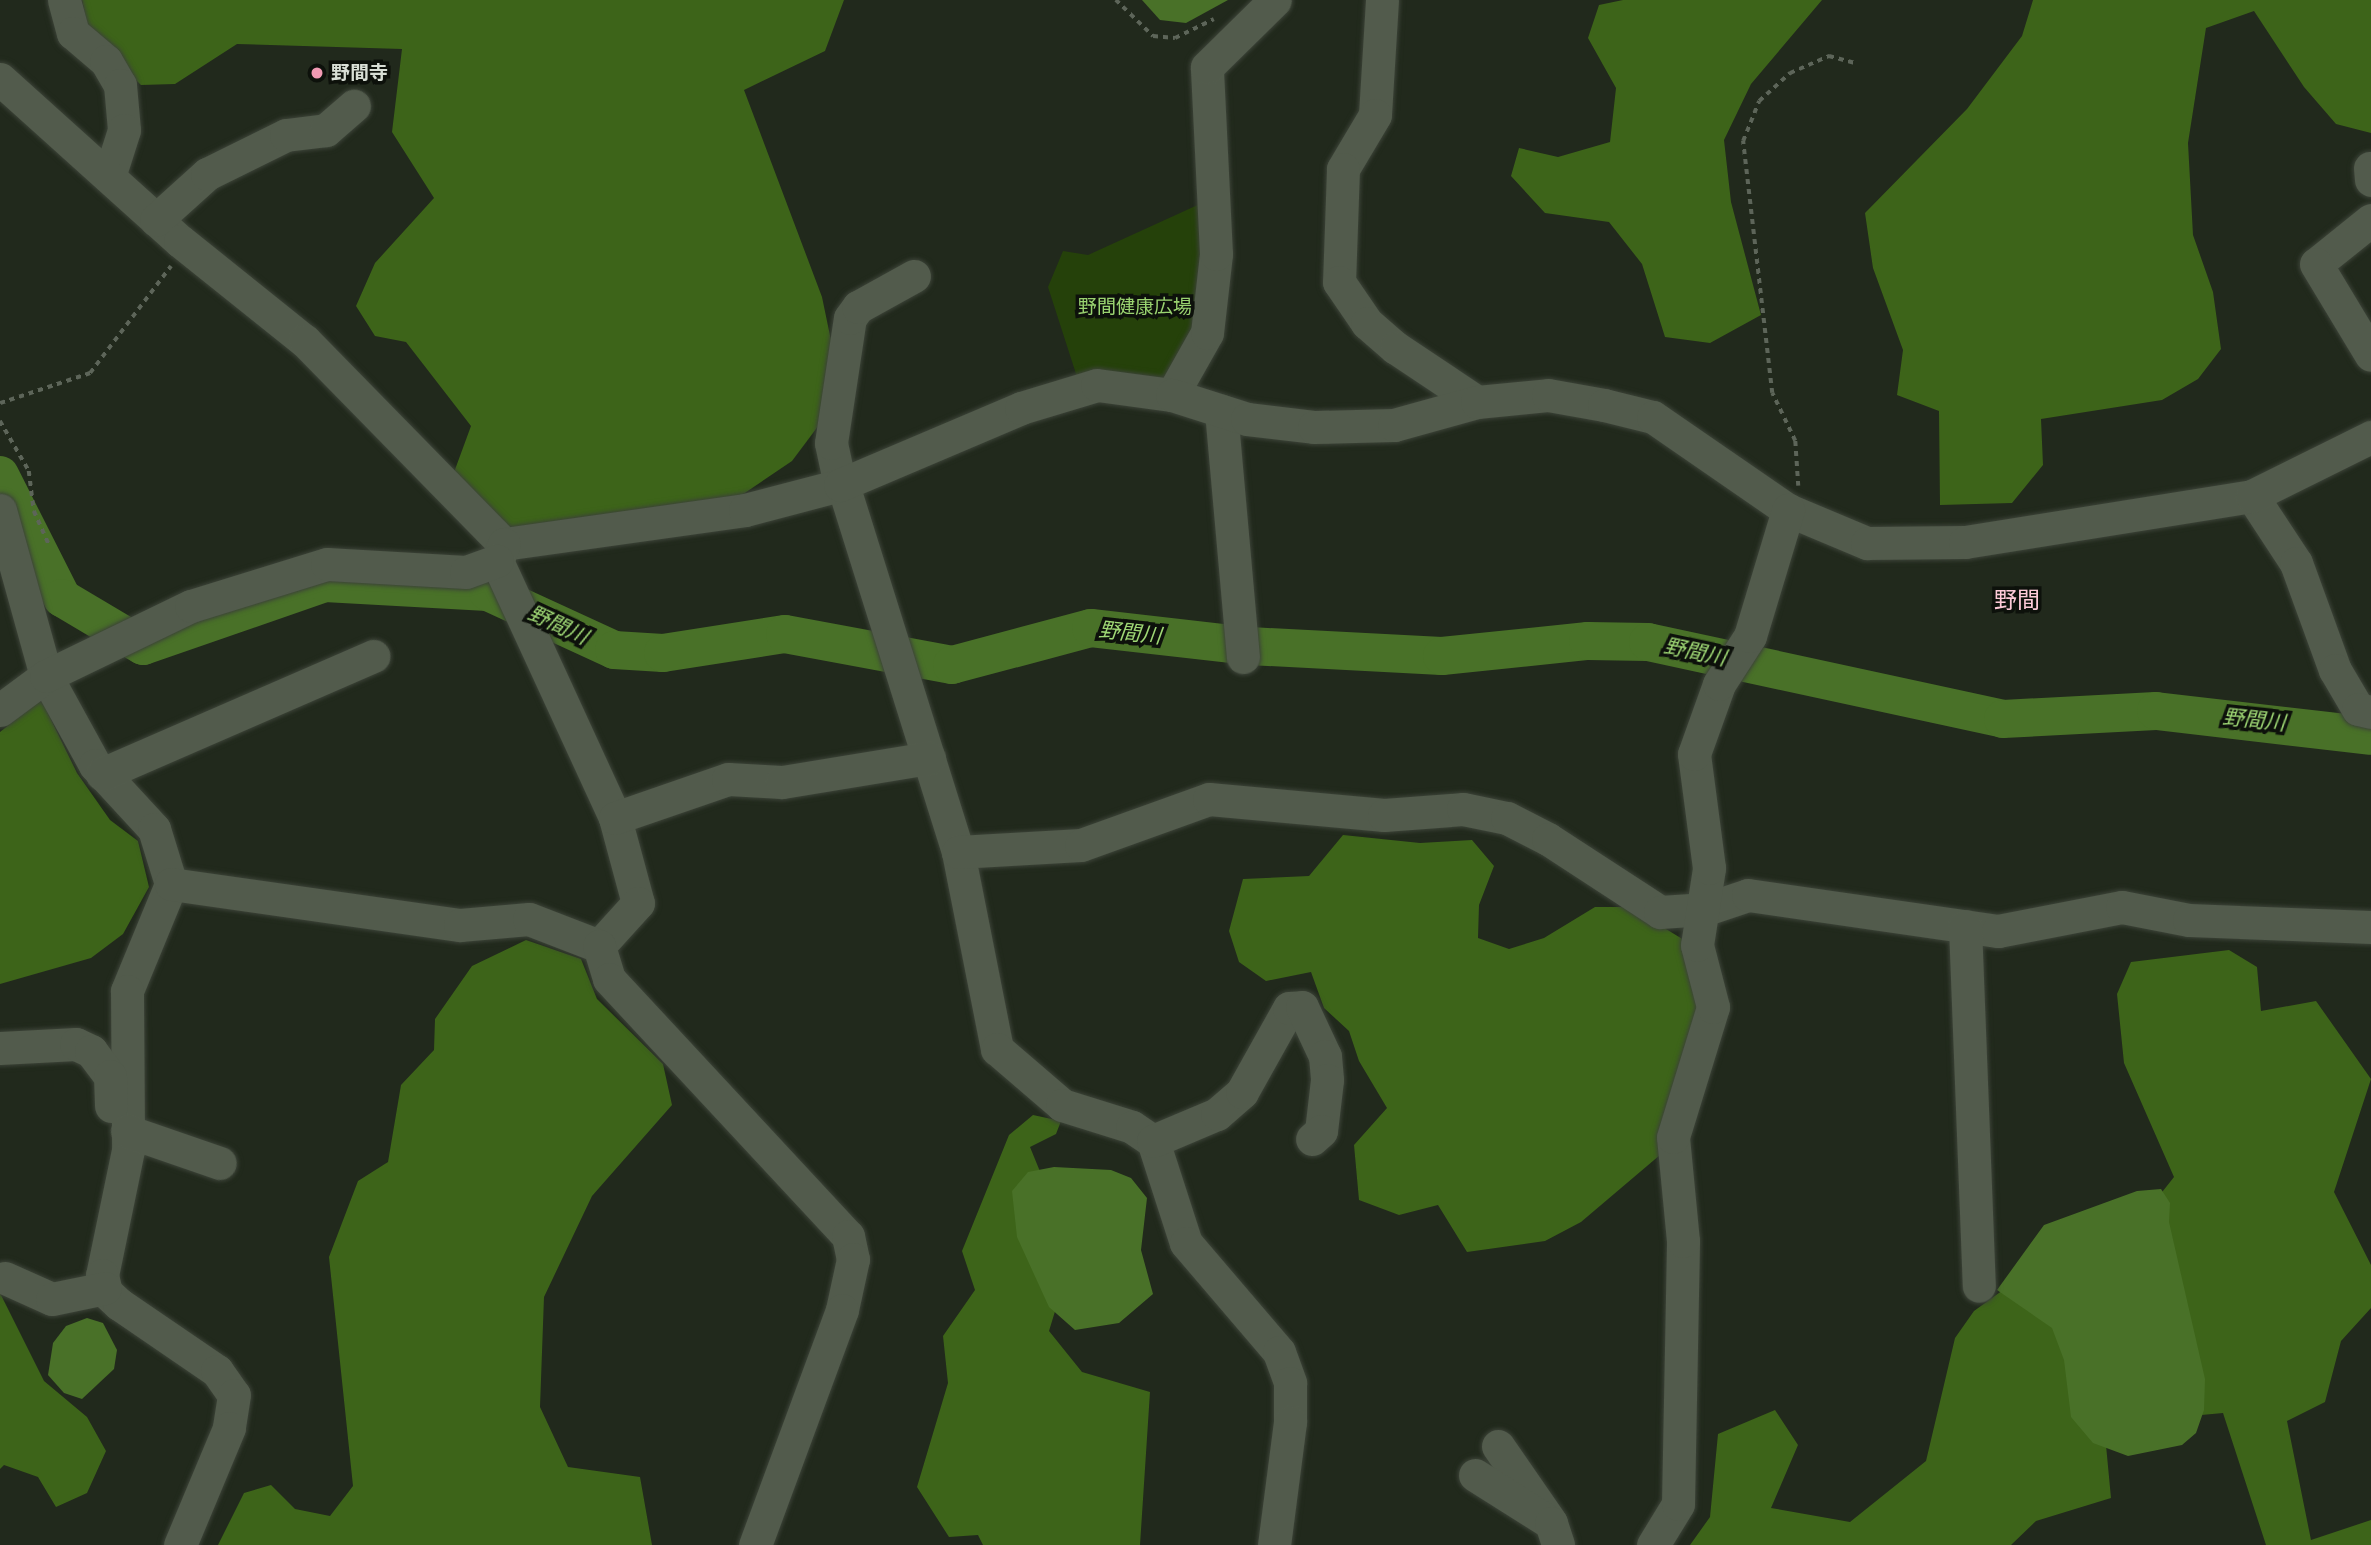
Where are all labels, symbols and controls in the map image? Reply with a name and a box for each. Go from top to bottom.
place label: 野間寺 [331,62,388,84]
marker: 野間寺 [309,65,325,81]
park label: 野間健康広場 [1078,296,1192,318]
district label: 野間 [1994,586,2040,614]
water label: 野間川 [524,600,592,650]
water label: 野間川 [1097,617,1163,649]
water label: 野間川 [1662,633,1728,671]
water label: 野間川 [2221,704,2287,736]

